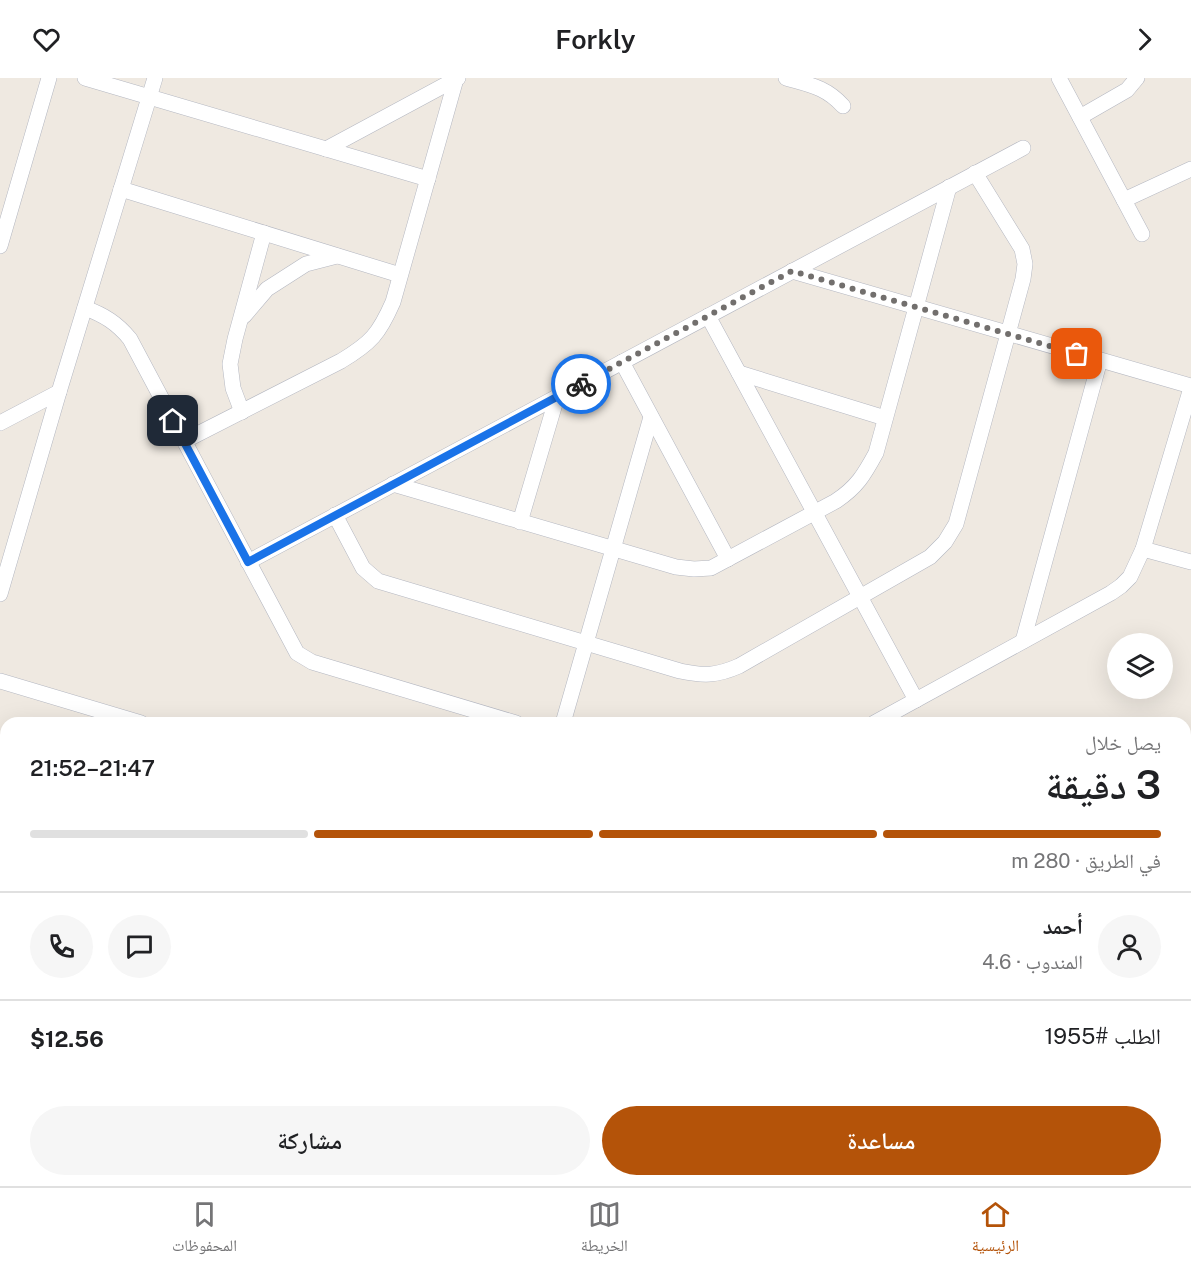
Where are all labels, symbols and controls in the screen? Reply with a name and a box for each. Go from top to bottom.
icon: heart [30,23,63,56]
text: Forkly [555,23,636,55]
icon: forward [1128,23,1161,56]
pin [1051,328,1102,379]
icon: bag [1060,337,1093,370]
courier [551,354,611,414]
icon: bike [565,368,598,401]
pin [147,395,198,446]
icon: home [156,404,189,437]
map controls [1107,633,1173,699]
button: layers [1107,633,1173,699]
text: يصل خلال [1085,731,1161,755]
text: 21:47–21:52 [30,755,155,781]
text: 3 دقيقة [1046,762,1161,808]
text: في الطريق · 280 m [1011,849,1161,873]
text: أحمد [1043,913,1083,939]
button: phone [30,915,93,978]
button: chat [108,915,171,978]
button: person [1098,915,1161,978]
text: المندوب · 4.6 [982,950,1083,974]
text: الطلب #1955 [1044,1023,1161,1049]
text: $12.56 [30,1026,104,1052]
button: مشاركة [30,1106,590,1175]
button: مساعدة [602,1106,1161,1175]
tab: المحفوظات [172,1198,237,1261]
tab: الخريطة [581,1198,628,1261]
tab: الرئيسية [972,1198,1019,1261]

